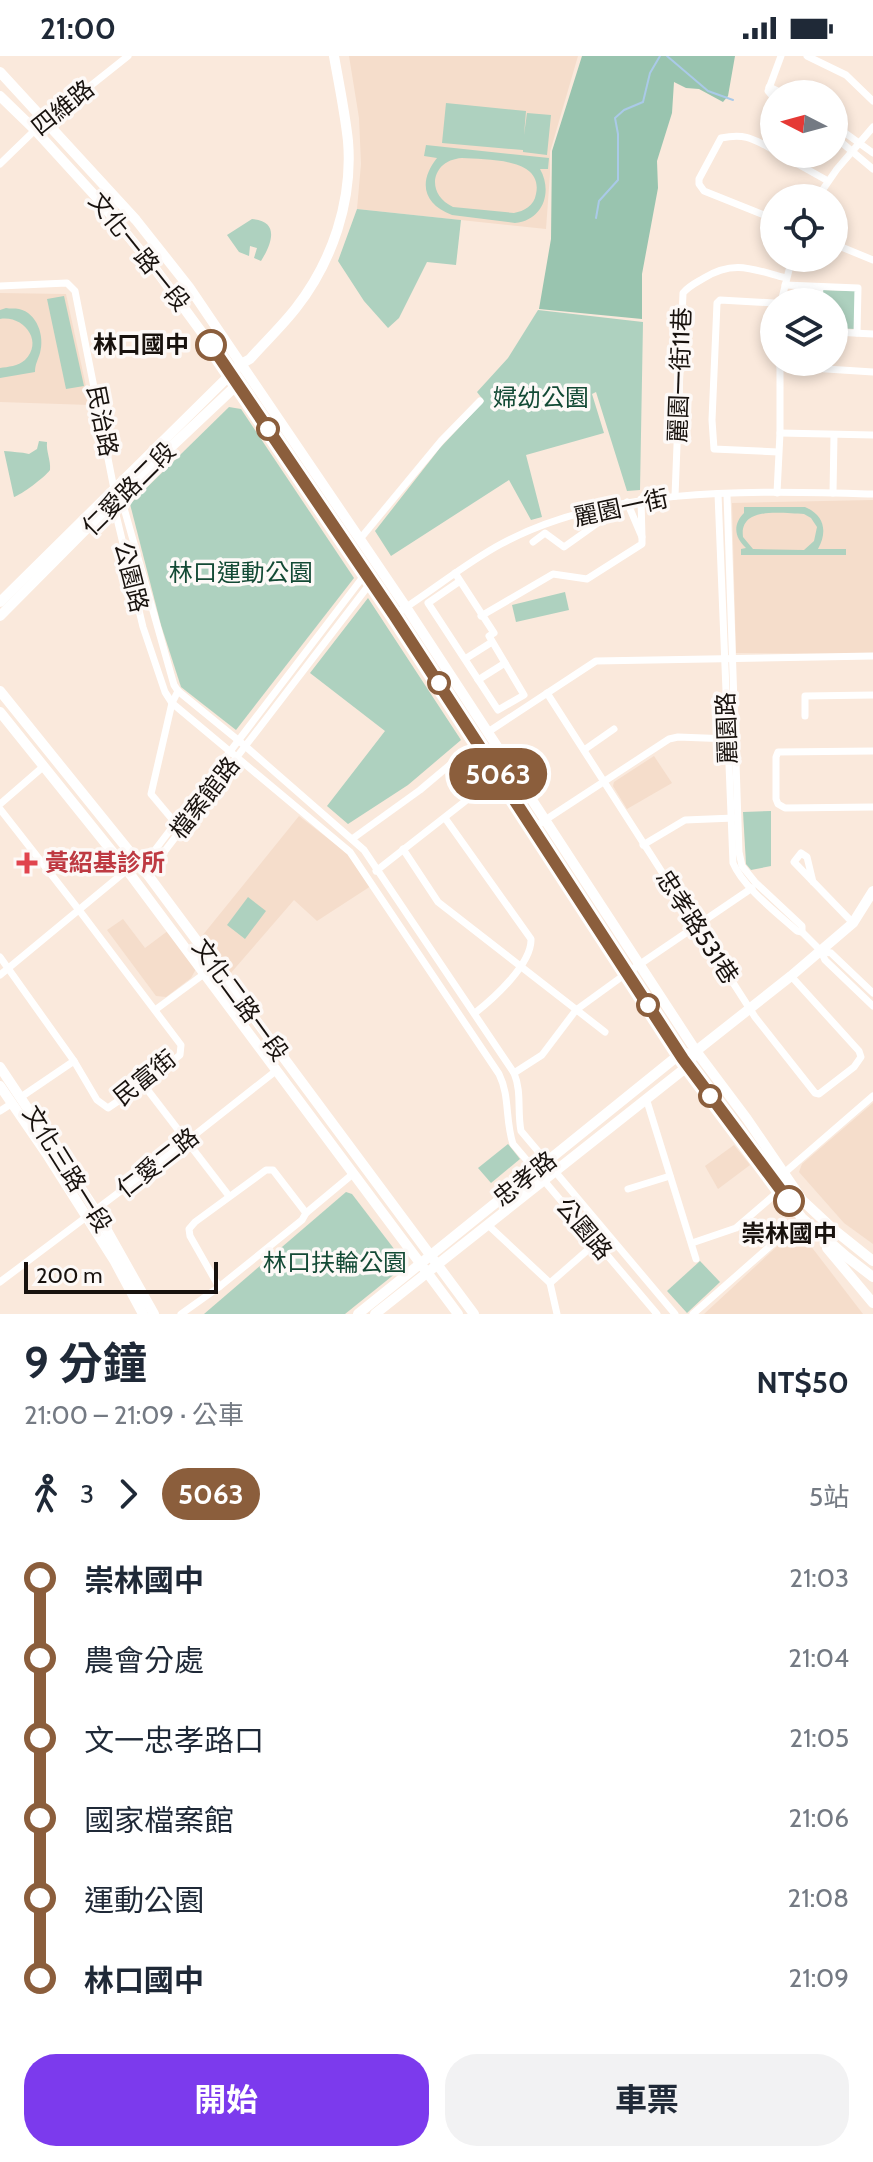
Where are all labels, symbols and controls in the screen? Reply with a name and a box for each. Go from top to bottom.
text: 21:00 [40,10,116,47]
street label: 四維路 [26,74,100,142]
north arrow [760,80,848,168]
map controls [760,80,848,376]
button: locate [760,184,848,272]
street label: 文化一路一段 [83,187,196,317]
button: layers [760,288,848,376]
street label: 麗園一街11巷 [663,307,696,443]
place label: 林口國中 [93,330,189,359]
marker: 林口國中 [196,330,226,360]
street label: 民治路 [81,383,124,459]
park label: 婦幼公園 [493,383,589,412]
unlabelled marker [257,418,279,440]
street label: 仁愛路二段 [76,436,181,541]
street label: 麗園一街 [571,483,671,532]
street label: 公園路 [109,538,154,615]
park label: 林口運動公園 [169,558,313,587]
unlabelled marker [428,672,450,694]
street label: 麗園路 [711,692,742,765]
line badge: 5063 [442,748,554,800]
street label: 檔案館路 [164,751,246,844]
text: 5063 [465,757,531,791]
place label: 黃紹基診所 [45,848,165,877]
marker: 黃紹基診所 [16,852,38,874]
street label: 忠孝路531巷 [650,864,745,989]
street label: 文化二路一段 [186,933,294,1066]
unlabelled marker [637,994,659,1016]
street label: 民富街 [108,1044,182,1112]
unlabelled marker [699,1085,721,1107]
street label: 文化三路一段 [17,1100,118,1237]
street label: 仁愛二路 [111,1122,204,1204]
street label: 忠孝路 [487,1145,562,1212]
marker: 崇林國中 [774,1186,804,1216]
street label: 公園路 [550,1192,619,1266]
place label: 崇林國中 [741,1219,837,1248]
park label: 林口扶輪公園 [263,1248,407,1277]
scale bar [24,1258,218,1294]
text: 200 m [36,1262,102,1289]
text: 9 分鐘 [24,1337,147,1390]
text: NT$50 [756,1364,849,1401]
text: 21:00 – 21:09 · 公車 [24,1399,244,1431]
icon: walk [24,1472,68,1516]
icon: forward [106,1472,150,1516]
text: 5063 [178,1477,244,1511]
text: 3 [80,1478,94,1510]
text: 5站 [809,1481,849,1513]
text: 崇林國中 [84,1562,204,1599]
text: 21:03 [789,1562,849,1594]
text: 農會分處 [84,1642,204,1679]
text: 21:04 [788,1642,849,1674]
text: 文一忠孝路口 [84,1722,264,1759]
text: 21:05 [789,1722,849,1754]
text: 國家檔案館 [84,1802,234,1839]
text: 21:06 [789,1802,849,1834]
text: 運動公園 [84,1882,204,1919]
text: 21:08 [788,1882,849,1914]
text: 林口國中 [84,1962,204,1999]
text: 21:09 [789,1962,849,1994]
button: 開始 [24,2054,429,2146]
button: 車票 [445,2054,849,2146]

